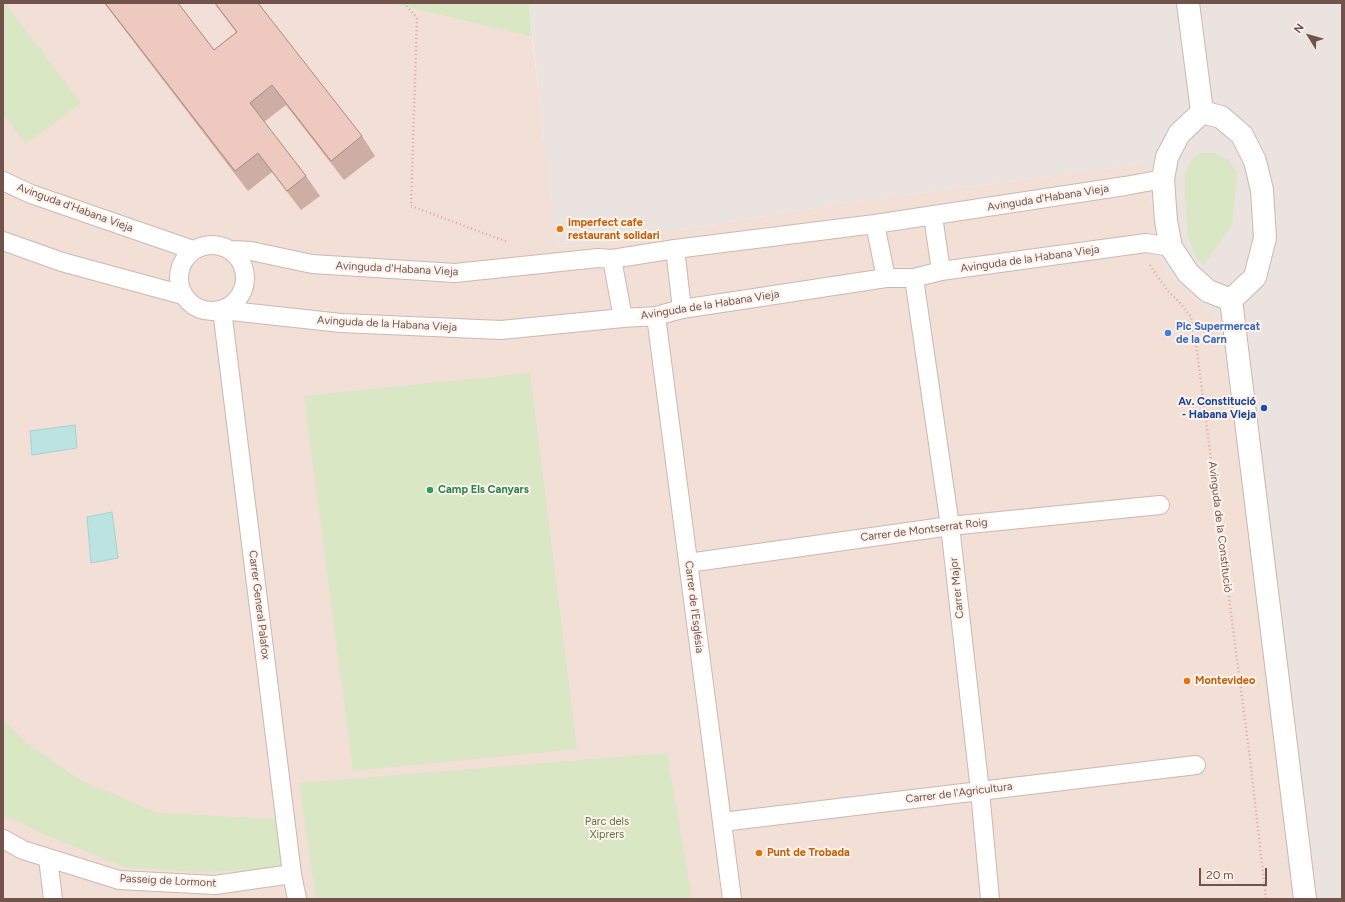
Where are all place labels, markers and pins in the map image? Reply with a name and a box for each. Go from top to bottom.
place label: imperfect cafe restaurant solidari [568,216,660,242]
marker: imperfect cafe restaurant solidari [555,224,565,234]
place label: Pic Supermercat de la Carn [1176,320,1260,346]
marker: Pic Supermercat de la Carn [1163,328,1173,338]
place label: Av. Constitució - Habana Vieja [1178,395,1256,421]
marker: Av. Constitució - Habana Vieja [1259,403,1269,413]
place label: Camp Els Canyars [438,483,529,497]
marker: Camp Els Canyars [425,485,435,495]
place label: Montevideo [1195,674,1255,688]
marker: Montevideo [1182,676,1192,686]
place label: Punt de Trobada [767,846,850,860]
marker: Punt de Trobada [754,848,764,858]

